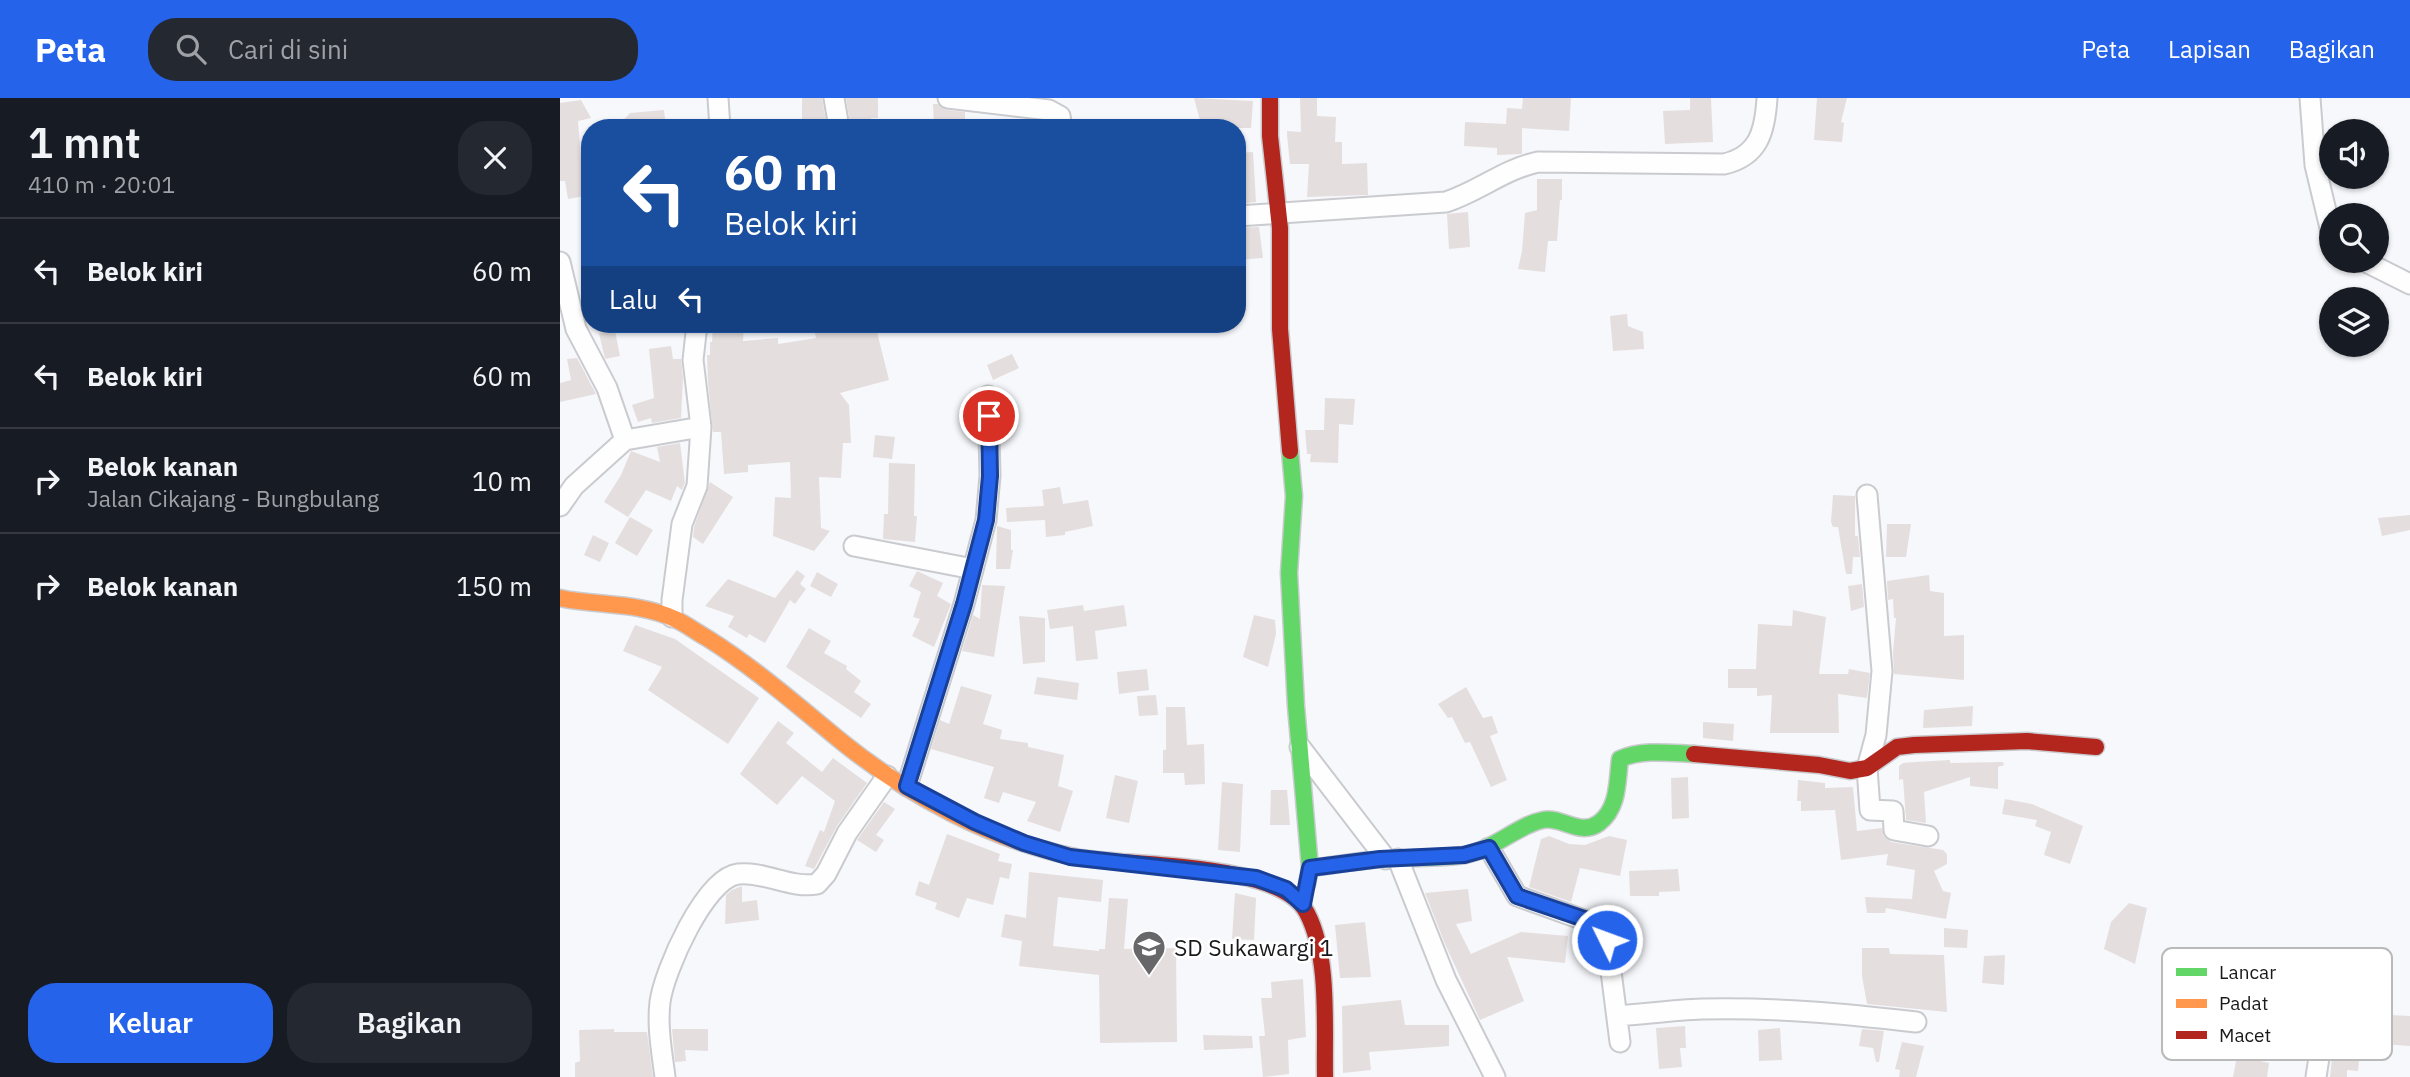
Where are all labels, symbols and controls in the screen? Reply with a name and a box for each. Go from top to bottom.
search box [148,18,638,81]
text: Peta [35,28,106,71]
icon: search [172,30,210,68]
text: Cari di sini [228,32,348,66]
text: Peta [2082,33,2130,65]
text: Lapisan [2168,33,2251,65]
text: Bagikan [2289,33,2375,65]
text: 1 mnt [28,115,141,170]
map controls [2319,119,2389,357]
button: sound [2319,119,2389,189]
button: close [458,121,532,195]
text: 60 m [724,140,838,203]
icon: left [609,147,700,238]
text: 410 m · 20:01 [28,169,175,199]
text: Belok kiri [724,202,858,244]
button: search [2319,203,2389,273]
icon: left [28,252,66,290]
text: Belok kiri [87,254,203,288]
text: 60 m [472,254,532,288]
icon: left [672,280,710,318]
text: Lalu [609,282,658,316]
button: layers [2319,287,2389,357]
icon: left [28,357,66,395]
text: Belok kiri [87,359,203,393]
text: 60 m [472,359,532,393]
pin [959,386,1019,446]
icon: arrive [970,397,1008,435]
text: Belok kanan [87,449,238,483]
icon: right [28,462,66,500]
text: 10 m [472,464,532,498]
text: Jalan Cikajang - Bungbulang [87,483,379,513]
icon: right [28,567,66,605]
text: Belok kanan [87,569,238,603]
text: 150 m [456,569,532,603]
position arrow [1570,903,1644,977]
school or university icon: SD Sukawargi 1 [1130,928,1168,977]
place label: SD Sukawargi 1 [1174,932,1334,962]
legend [2162,948,2392,1060]
text: Lancar [2219,960,2276,984]
button: Keluar [28,983,273,1063]
button: Bagikan [287,983,532,1063]
text: Padat [2219,991,2268,1015]
text: Macet [2219,1023,2271,1047]

